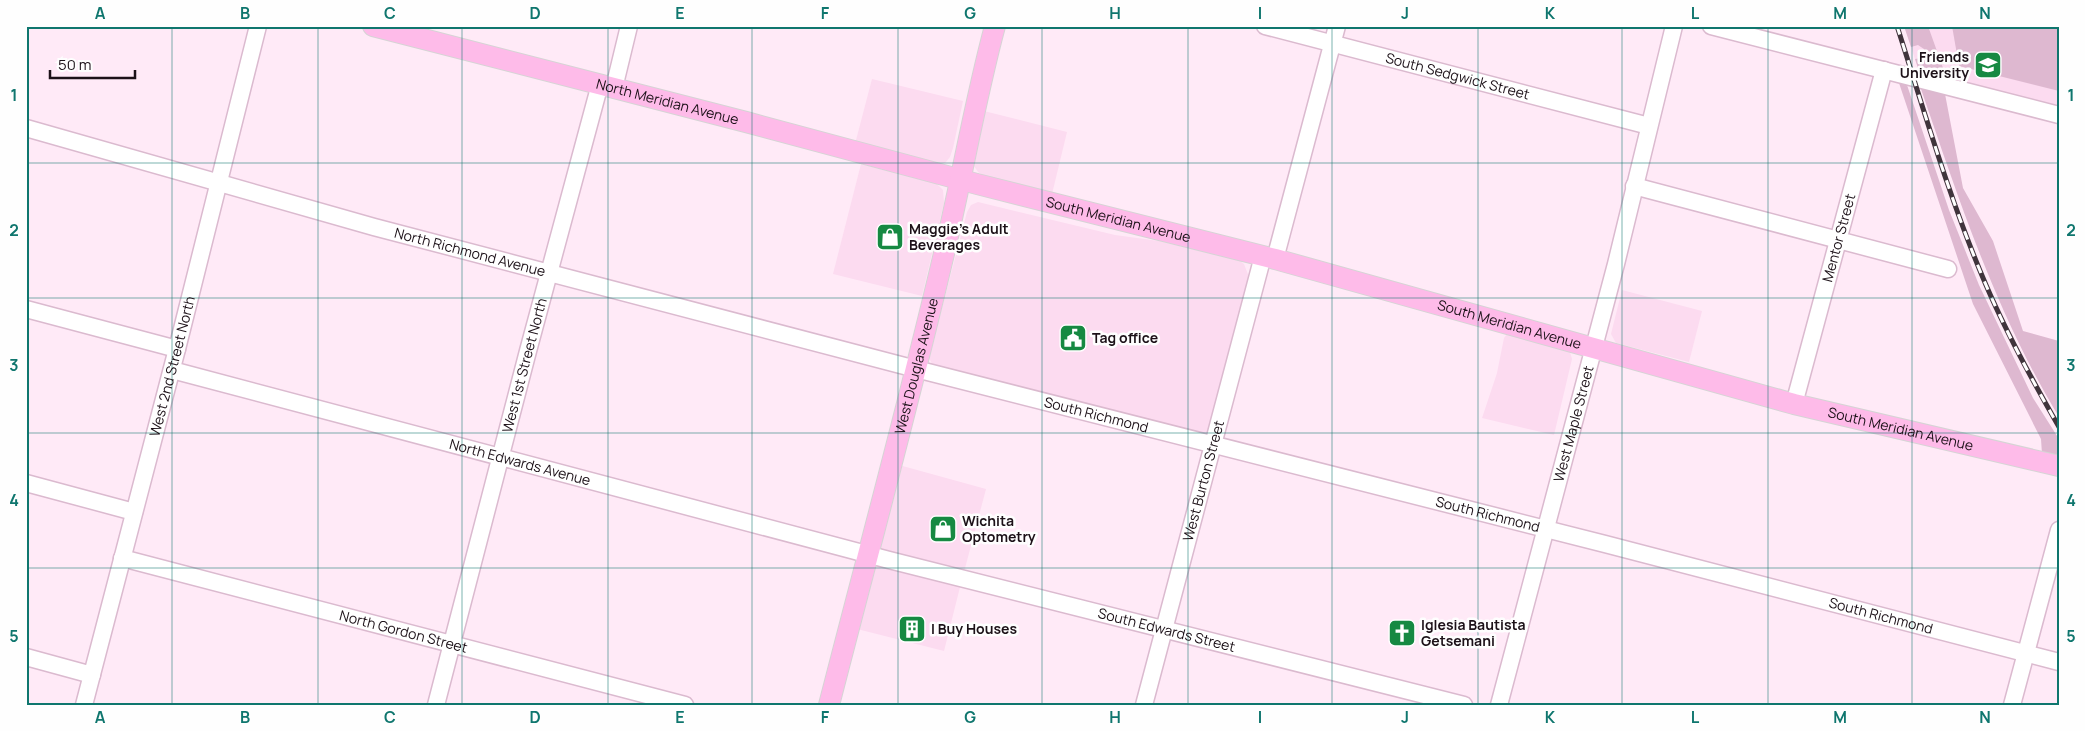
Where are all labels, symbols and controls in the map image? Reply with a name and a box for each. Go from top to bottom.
text: A [95,2,106,24]
text: B [240,2,250,24]
text: C [384,2,396,24]
text: D [529,2,541,24]
text: E [675,2,685,24]
text: F [821,2,830,24]
text: G [964,2,976,24]
text: H [1109,2,1121,24]
text: I [1258,2,1262,24]
text: J [1401,2,1409,24]
text: K [1545,2,1556,24]
text: L [1691,2,1700,24]
text: M [1833,2,1847,24]
text: N [1979,2,1991,24]
place label: Friends University [1900,47,1969,82]
scale bar [50,48,135,80]
street label: South Sedgwick Street [1384,48,1532,104]
school or university icon: Friends University [1973,50,2003,80]
text: 50 m [58,54,92,75]
street label: North Meridian Avenue [594,74,741,129]
text: 1 [10,84,18,106]
text: 1 [2067,84,2075,106]
street label: Mentor Street [1817,191,1859,284]
street label: South Meridian Avenue [1044,192,1193,246]
text: 2 [9,219,19,241]
place label: Maggie's Adult Beverages [909,219,1009,254]
text: 2 [2066,219,2076,241]
shop icon: Maggie's Adult Beverages [875,222,905,252]
street label: North Richmond Avenue [393,223,548,281]
street label: West 2nd Street North [145,294,199,439]
street label: South Meridian Avenue [1435,295,1584,353]
street label: West 1st Street North [497,296,551,434]
street label: West Douglas Avenue [890,296,942,436]
public building icon: Tag office [1058,323,1088,353]
place label: Tag office [1092,328,1158,347]
text: 3 [9,354,19,376]
text: 3 [2066,354,2076,376]
street label: West Maple Street [1549,363,1598,484]
street label: South Richmond [1042,392,1150,437]
street label: South Meridian Avenue [1826,402,1975,455]
street label: West Burton Street [1178,418,1228,543]
street label: North Edwards Avenue [447,434,593,490]
text: 4 [9,489,19,511]
text: 4 [2066,489,2076,511]
street label: South Richmond [1434,491,1542,536]
place label: Wichita Optometry [962,511,1036,546]
shop icon: Wichita Optometry [928,514,958,544]
street label: South Richmond [1827,593,1935,638]
street label: South Edwards Street [1096,603,1238,656]
street label: North Gordon Street [338,605,470,657]
building icon: I Buy Houses [897,614,927,644]
place label: Iglesia Bautista Getsemani [1421,615,1526,650]
church icon: Iglesia Bautista Getsemani [1387,618,1417,648]
place label: I Buy Houses [931,619,1017,638]
text: 5 [9,625,19,647]
text: 5 [2066,625,2076,647]
text: A [95,706,106,728]
text: B [240,706,250,728]
text: C [384,706,396,728]
text: D [529,706,541,728]
text: E [675,706,685,728]
text: F [821,706,830,728]
text: G [964,706,976,728]
text: H [1109,706,1121,728]
text: I [1258,706,1262,728]
text: J [1401,706,1409,728]
text: K [1545,706,1556,728]
text: L [1691,706,1700,728]
text: M [1833,706,1847,728]
text: N [1979,706,1991,728]

